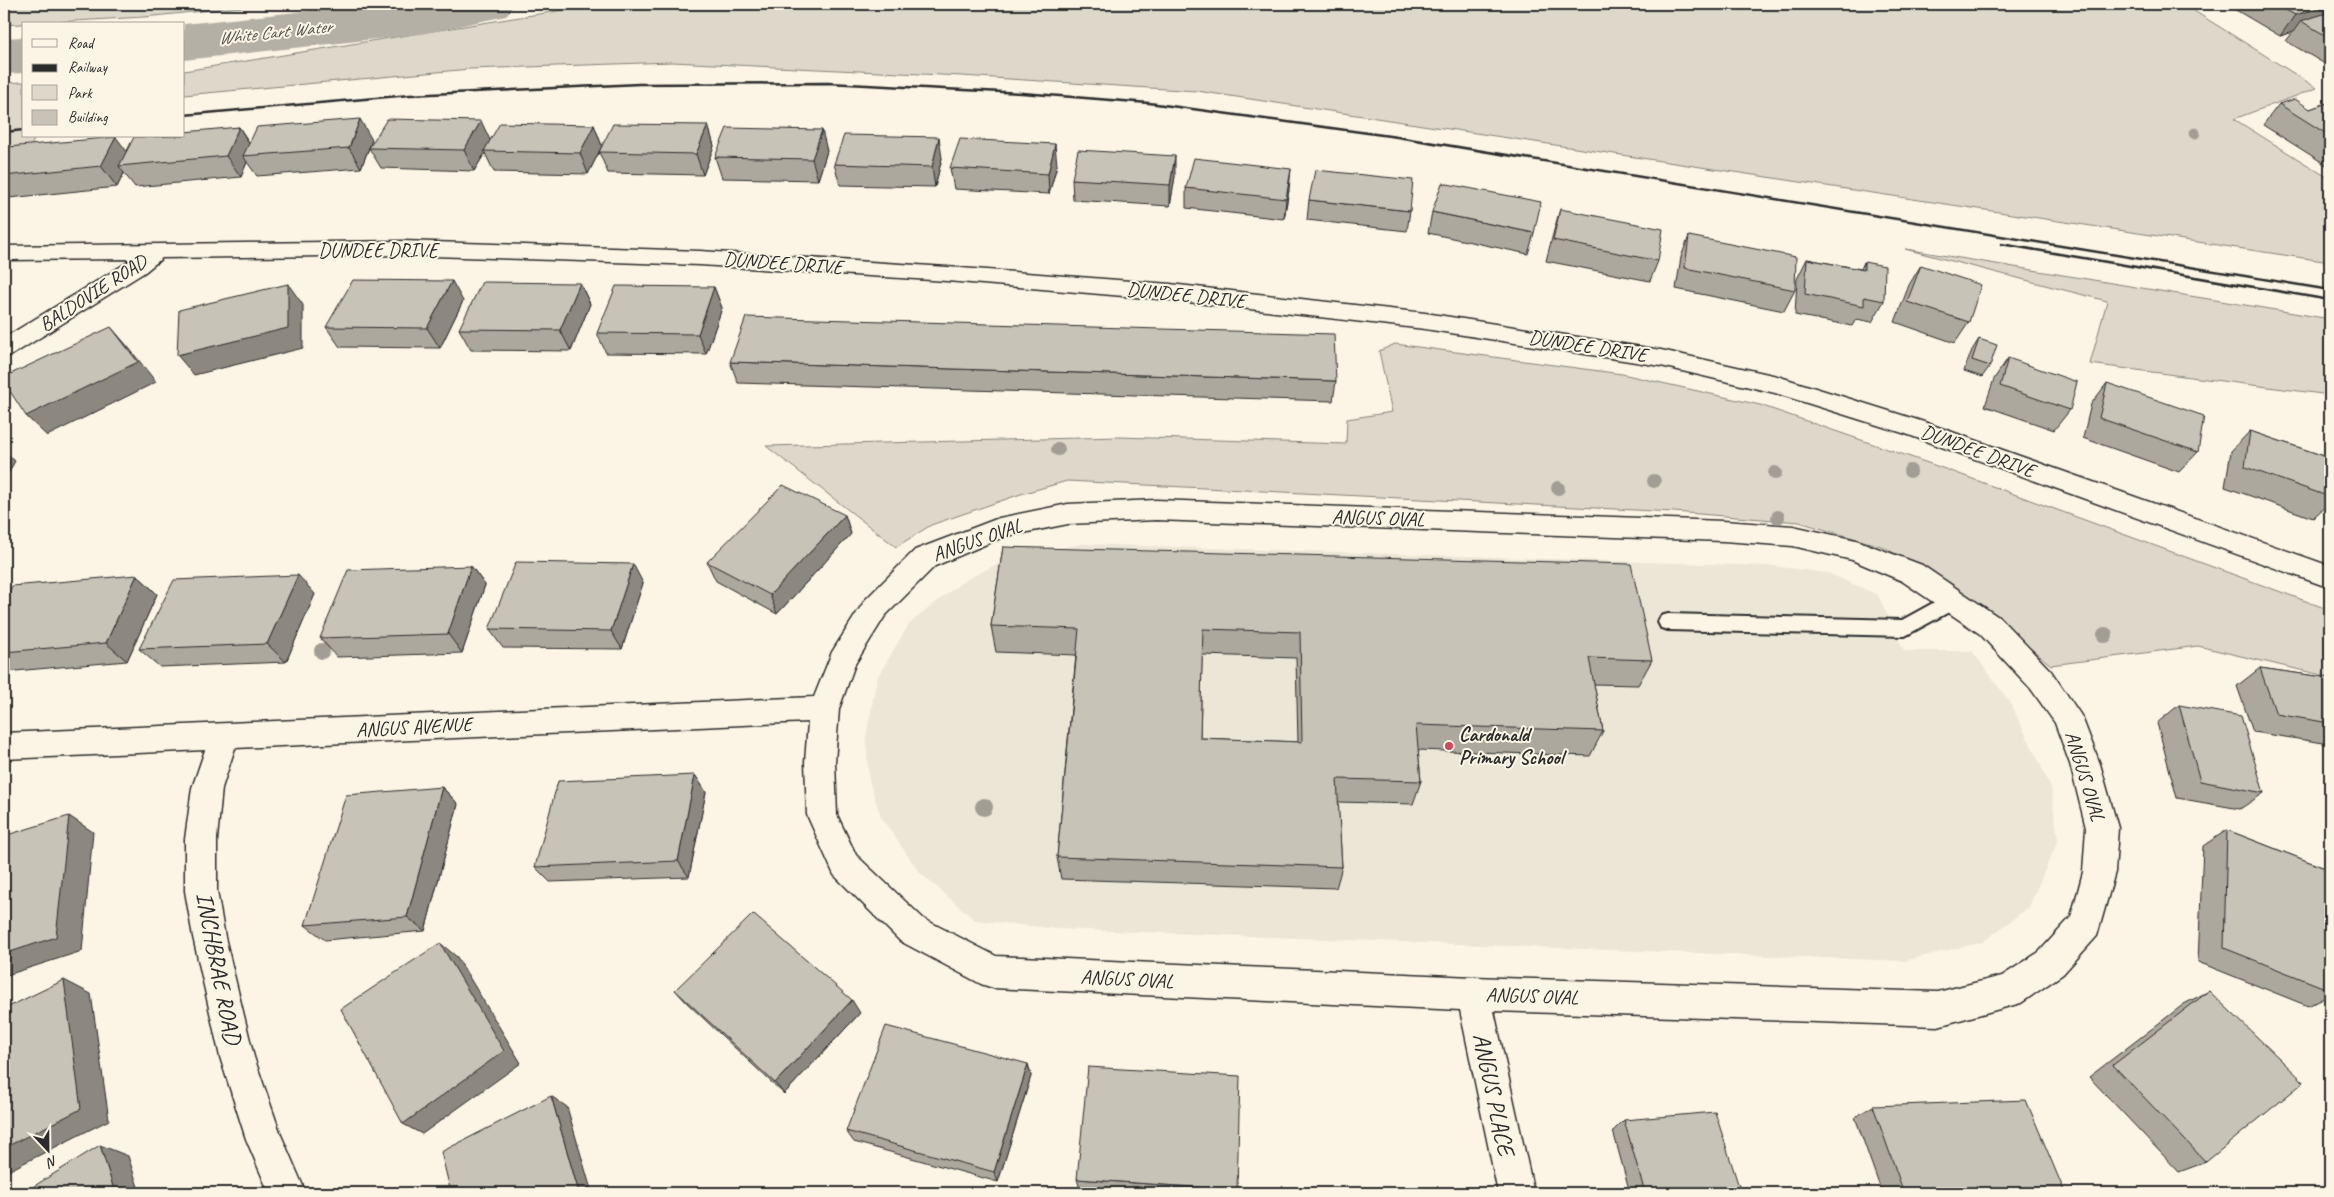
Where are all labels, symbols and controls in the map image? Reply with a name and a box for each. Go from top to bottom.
water label: White Cart Water [217,15,336,49]
legend [22,22,185,138]
text: Road [68,34,95,53]
text: Railway [68,58,109,77]
text: Park [68,84,93,103]
text: Building [68,108,108,127]
street label: DUNDEE DRIVE [318,238,441,263]
street label: DUNDEE DRIVE [723,246,846,280]
street label: BALDOVIE ROAD [34,248,154,337]
street label: DUNDEE DRIVE [1125,276,1250,314]
street label: DUNDEE DRIVE [1527,324,1652,368]
street label: DUNDEE DRIVE [1918,419,2041,484]
street label: ANGUS OVAL [1331,504,1425,532]
street label: ANGUS OVAL [929,513,1025,567]
street label: ANGUS AVENUE [355,711,476,743]
place label: Cardonald Primary School [1459,722,1568,770]
street label: ANGUS OVAL [2059,728,2111,824]
marker: Cardonald Primary School [1443,740,1455,752]
street label: INCHBRAE ROAD [190,890,249,1048]
street label: ANGUS OVAL [1080,964,1174,994]
street label: ANGUS OVAL [1485,982,1579,1010]
street label: ANGUS PLACE [1466,1030,1522,1161]
north arrow [22,1124,72,1174]
text: N [43,1152,60,1172]

